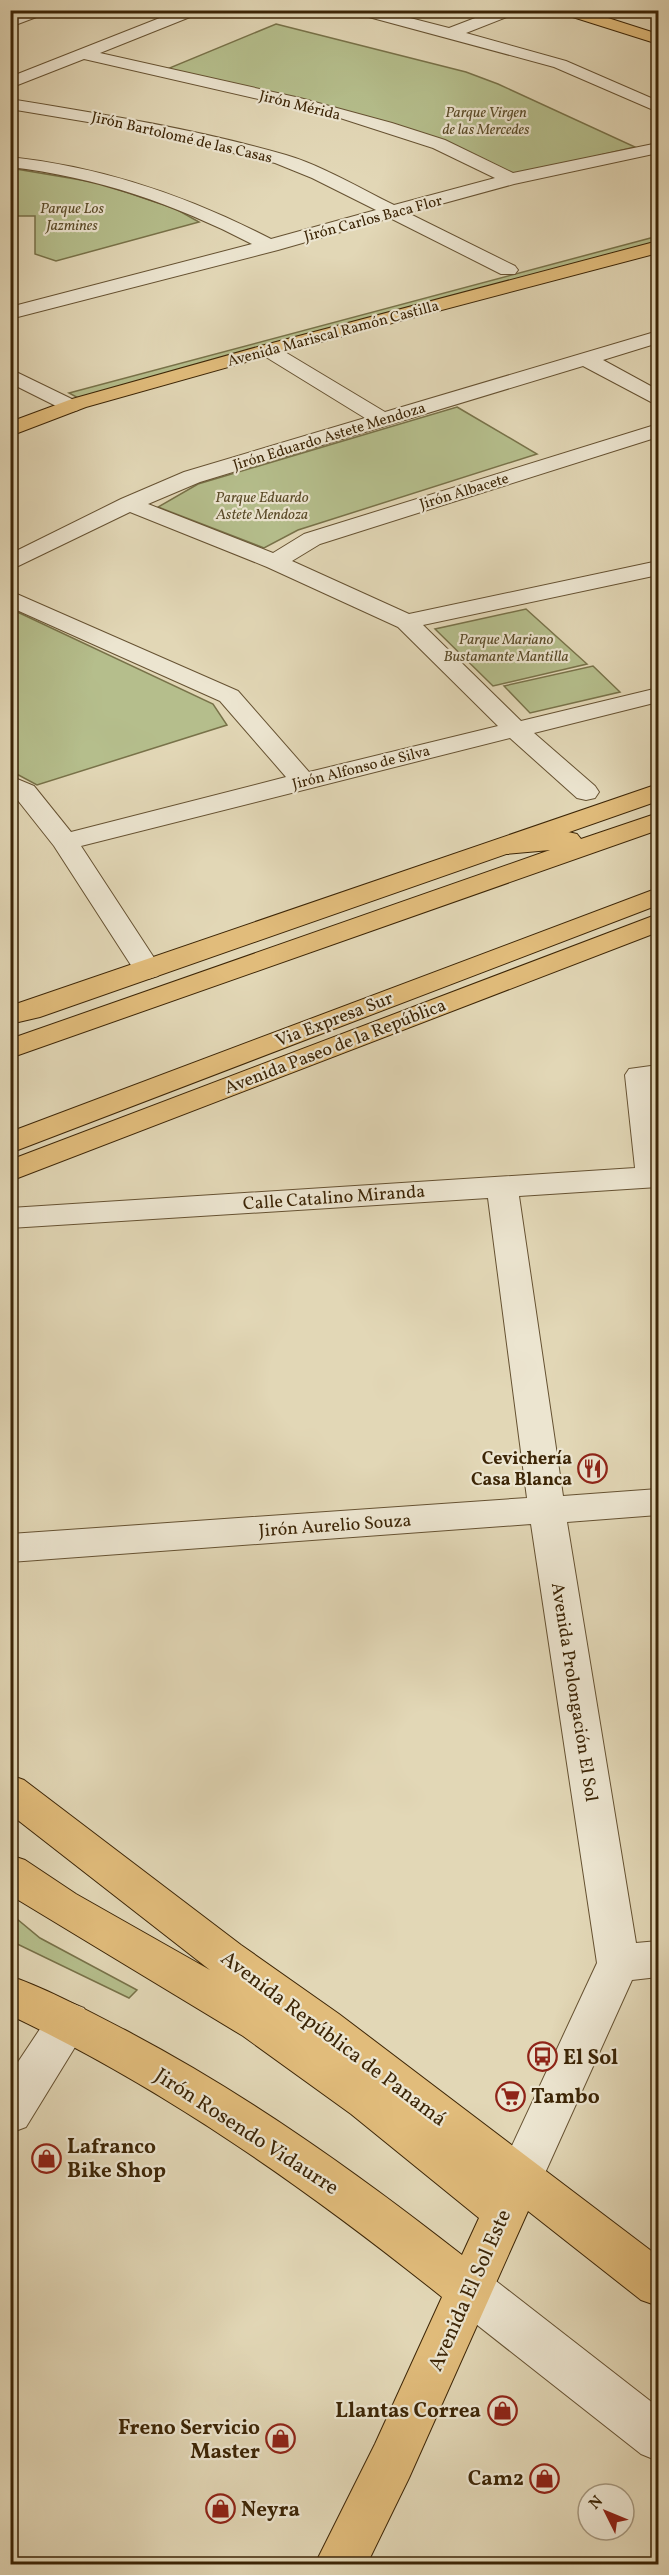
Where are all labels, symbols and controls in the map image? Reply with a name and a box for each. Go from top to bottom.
street label: Jirón Mérida [257,86,343,127]
park label: Parque Virgen de las Mercedes [442,103,530,141]
street label: Jirón Bartolomé de las Casas [89,107,274,170]
street label: Jirón Carlos Baca Flor [302,191,445,248]
park label: Parque Los Jazmines [40,199,104,237]
street label: Avenida Mariscal Ramón Castilla [225,296,441,373]
street label: Jirón Eduardo Astete Mendoza [231,398,428,477]
street label: Jirón Albacete [417,469,512,516]
park label: Parque Eduardo Astete Mendoza [215,488,309,526]
park label: Parque Mariano Bustamante Mantilla [443,630,569,668]
street label: Jirón Alfonso de Silva [290,741,433,796]
street label: Via Expresa Sur [272,986,397,1054]
street label: Avenida Paseo de la República [221,993,450,1101]
street label: Calle Catalino Miranda [242,1180,426,1217]
place label: Cevichería Casa Blanca [471,1447,572,1493]
restaurant icon: Cevichería Casa Blanca [577,1452,609,1484]
street label: Jirón Aurelio Souza [258,1509,412,1544]
street label: Avenida Prolongación El Sol [544,1581,603,1804]
street label: Avenida República de Panamá [214,1945,452,2134]
bus stop icon: El Sol [526,2041,558,2073]
place label: El Sol [563,2044,618,2073]
street label: Jirón Rosendo Vidaurre [148,2062,344,2203]
supermarket icon: Tambo [494,2080,526,2112]
place label: Tambo [531,2083,600,2112]
place label: Lafranco Bike Shop [67,2133,166,2186]
shop icon: Lafranco Bike Shop [30,2142,62,2174]
street label: Avenida El Sol Este [422,2205,519,2376]
shop icon: Llantas Correa [486,2394,518,2426]
place label: Llantas Correa [335,2397,481,2426]
place label: Freno Servicio Master [118,2414,260,2467]
shop icon: Freno Servicio Master [265,2423,297,2455]
shop icon: Cam2 [529,2462,561,2494]
place label: Cam2 [468,2465,524,2494]
north arrow [576,2482,636,2542]
text: N [584,2491,609,2515]
shop icon: Neyra [204,2493,236,2525]
place label: Neyra [241,2496,300,2525]

